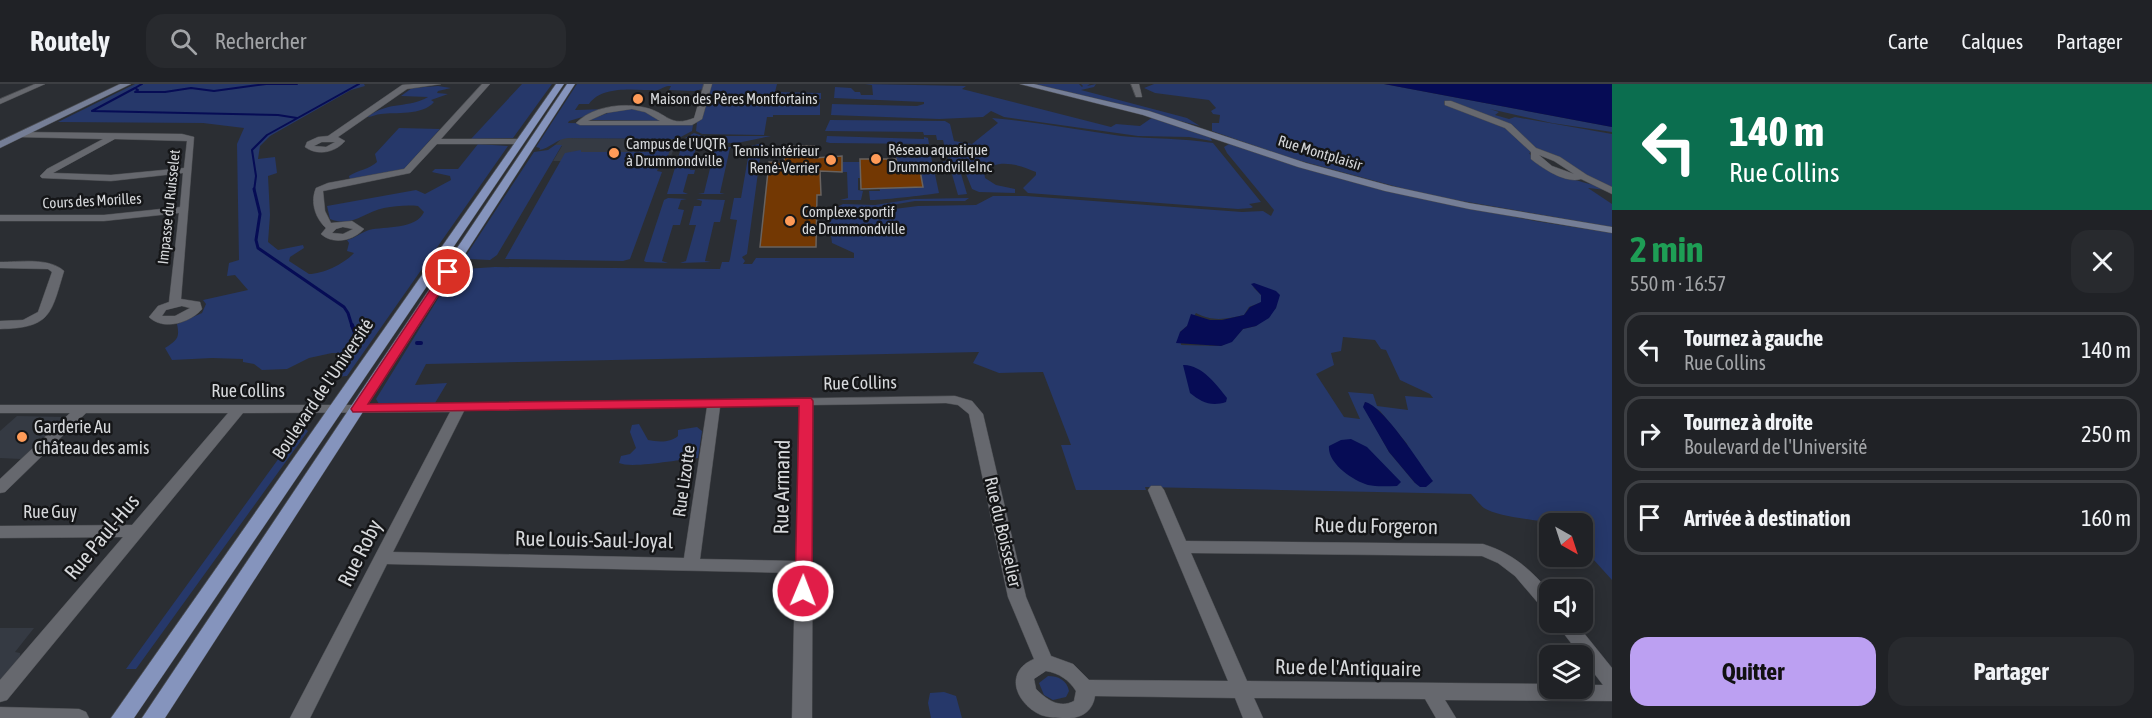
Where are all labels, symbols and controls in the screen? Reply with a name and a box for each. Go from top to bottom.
search box [146,14,566,68]
text: Routely [30,25,110,57]
icon: search [167,25,200,58]
text: Rechercher [215,28,306,54]
text: Carte [1888,29,1929,53]
text: Calques [1962,29,2023,53]
text: Partager [2056,29,2122,53]
place label: Maison des Pères Montfortains [650,90,818,107]
marker: Maison des Pères Montfortains [631,92,645,106]
text: 140 m [1729,107,1824,155]
icon: left [1630,108,1708,186]
street label: Rue Montplaisir [1276,132,1365,174]
place label: Campus de l'UQTR à Drummondville [626,135,727,169]
place label: Réseau aquatique DrummondvilleInc [888,141,992,175]
place label: Tennis intérieur René-Verrier [733,142,820,176]
marker: Campus de l'UQTR à Drummondville [607,146,621,160]
street label: Impasse du Ruisselet [154,149,183,265]
marker: Réseau aquatique DrummondvilleInc [869,152,883,166]
marker: Tennis intérieur René-Verrier [824,153,838,167]
text: Rue Collins [1729,157,1839,188]
street label: Cours des Morilles [42,189,142,212]
place label: Complexe sportif de Drummondville [802,203,906,237]
marker: Complexe sportif de Drummondville [783,214,797,228]
text: 2 min [1630,228,1704,270]
button: close [2071,230,2134,293]
pin [422,246,473,297]
icon: arrive [431,255,464,288]
text: 550 m · 16:57 [1630,272,1726,295]
street label: Boulevard de l'Université [268,314,377,463]
text: Tournez à gauche [1684,325,1823,351]
icon: left [1633,333,1666,366]
text: 140 m [2081,337,2131,363]
text: Rue Collins [1684,351,1766,374]
street label: Rue Collins [823,371,897,394]
street label: Rue Collins [211,380,285,401]
text: Tournez à droite [1684,409,1813,435]
place label: Garderie Au Château des amis [34,416,149,458]
icon: right [1633,417,1666,450]
text: 250 m [2081,421,2131,447]
marker: Garderie Au Château des amis [15,430,29,444]
text: Boulevard de l'Université [1684,435,1867,458]
street label: Rue Armand [768,439,794,534]
street label: Rue Lizotte [668,444,699,518]
street label: Rue du Boisselier [981,475,1027,590]
street label: Rue Paul-Hus [59,489,144,584]
street label: Rue Guy [23,501,77,522]
icon: arrive [1633,501,1666,534]
text: Arrivée à destination [1684,505,1851,531]
text: 160 m [2081,505,2131,531]
street label: Rue du Forgeron [1314,512,1438,538]
north arrow [1539,513,1593,567]
map controls [1539,513,1593,699]
street label: Rue Roby [332,515,386,590]
street label: Rue Louis-Saul-Joyal [515,526,674,552]
position arrow [771,559,835,623]
button: sound [1539,579,1593,633]
button: Quitter [1630,637,1876,706]
button: Partager [1888,637,2134,706]
button: layers [1539,645,1593,699]
street label: Rue de l'Antiquaire [1275,654,1421,680]

